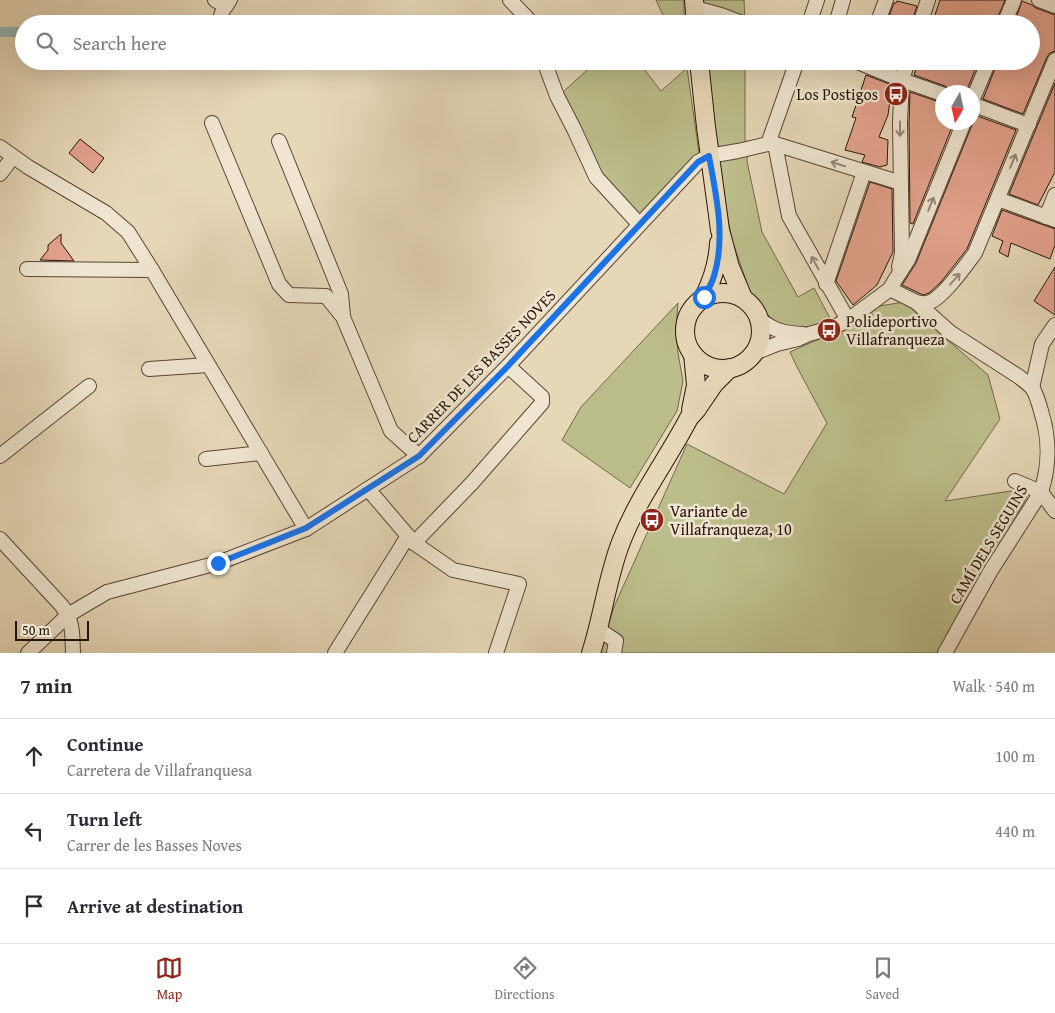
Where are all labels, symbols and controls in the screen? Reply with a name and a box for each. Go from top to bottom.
search box [15,15,1040,70]
icon: search [33,29,61,57]
text: Search here [73,29,167,57]
bus stop icon: Los Postigos [883,81,909,107]
place label: Los Postigos [796,82,878,106]
north arrow [935,85,980,130]
one-way arrow [895,120,905,136]
one-way arrow [1009,154,1019,169]
one-way arrow [830,158,846,168]
one-way arrow [926,197,936,212]
one-way arrow [810,256,819,271]
one-way arrow [949,272,961,285]
street label: CARRER DE LES BASSES NOVES [401,284,561,448]
route start [693,286,716,309]
place label: Polideportivo Villafranqueza [846,309,945,351]
bus stop icon: Polideportivo Villafranqueza [816,317,842,343]
street label: CAMÍ DELS SEGUINS [943,480,1033,608]
place label: Variante de Villafranqueza, 10 [670,499,792,541]
bus stop icon: Variante de Villafranqueza, 10 [639,507,665,533]
route end [207,552,230,575]
scale bar [15,618,89,641]
text: 50 m [22,620,50,640]
text: 7 min [20,670,72,701]
text: Walk · 540 m [952,674,1035,698]
text: Continue [67,730,144,758]
icon: ahead [20,742,48,770]
text: 100 m [995,744,1035,768]
text: Carretera de Villafranquesa [67,758,252,782]
text: Turn left [67,805,142,833]
icon: left [20,817,48,845]
text: 440 m [995,819,1035,843]
text: Carrer de les Basses Noves [67,833,242,857]
icon: arrive [20,892,48,920]
text: Arrive at destination [67,892,243,920]
tab: Map [155,954,183,1004]
tab: Directions [494,954,555,1004]
tab: Saved [866,954,900,1004]

